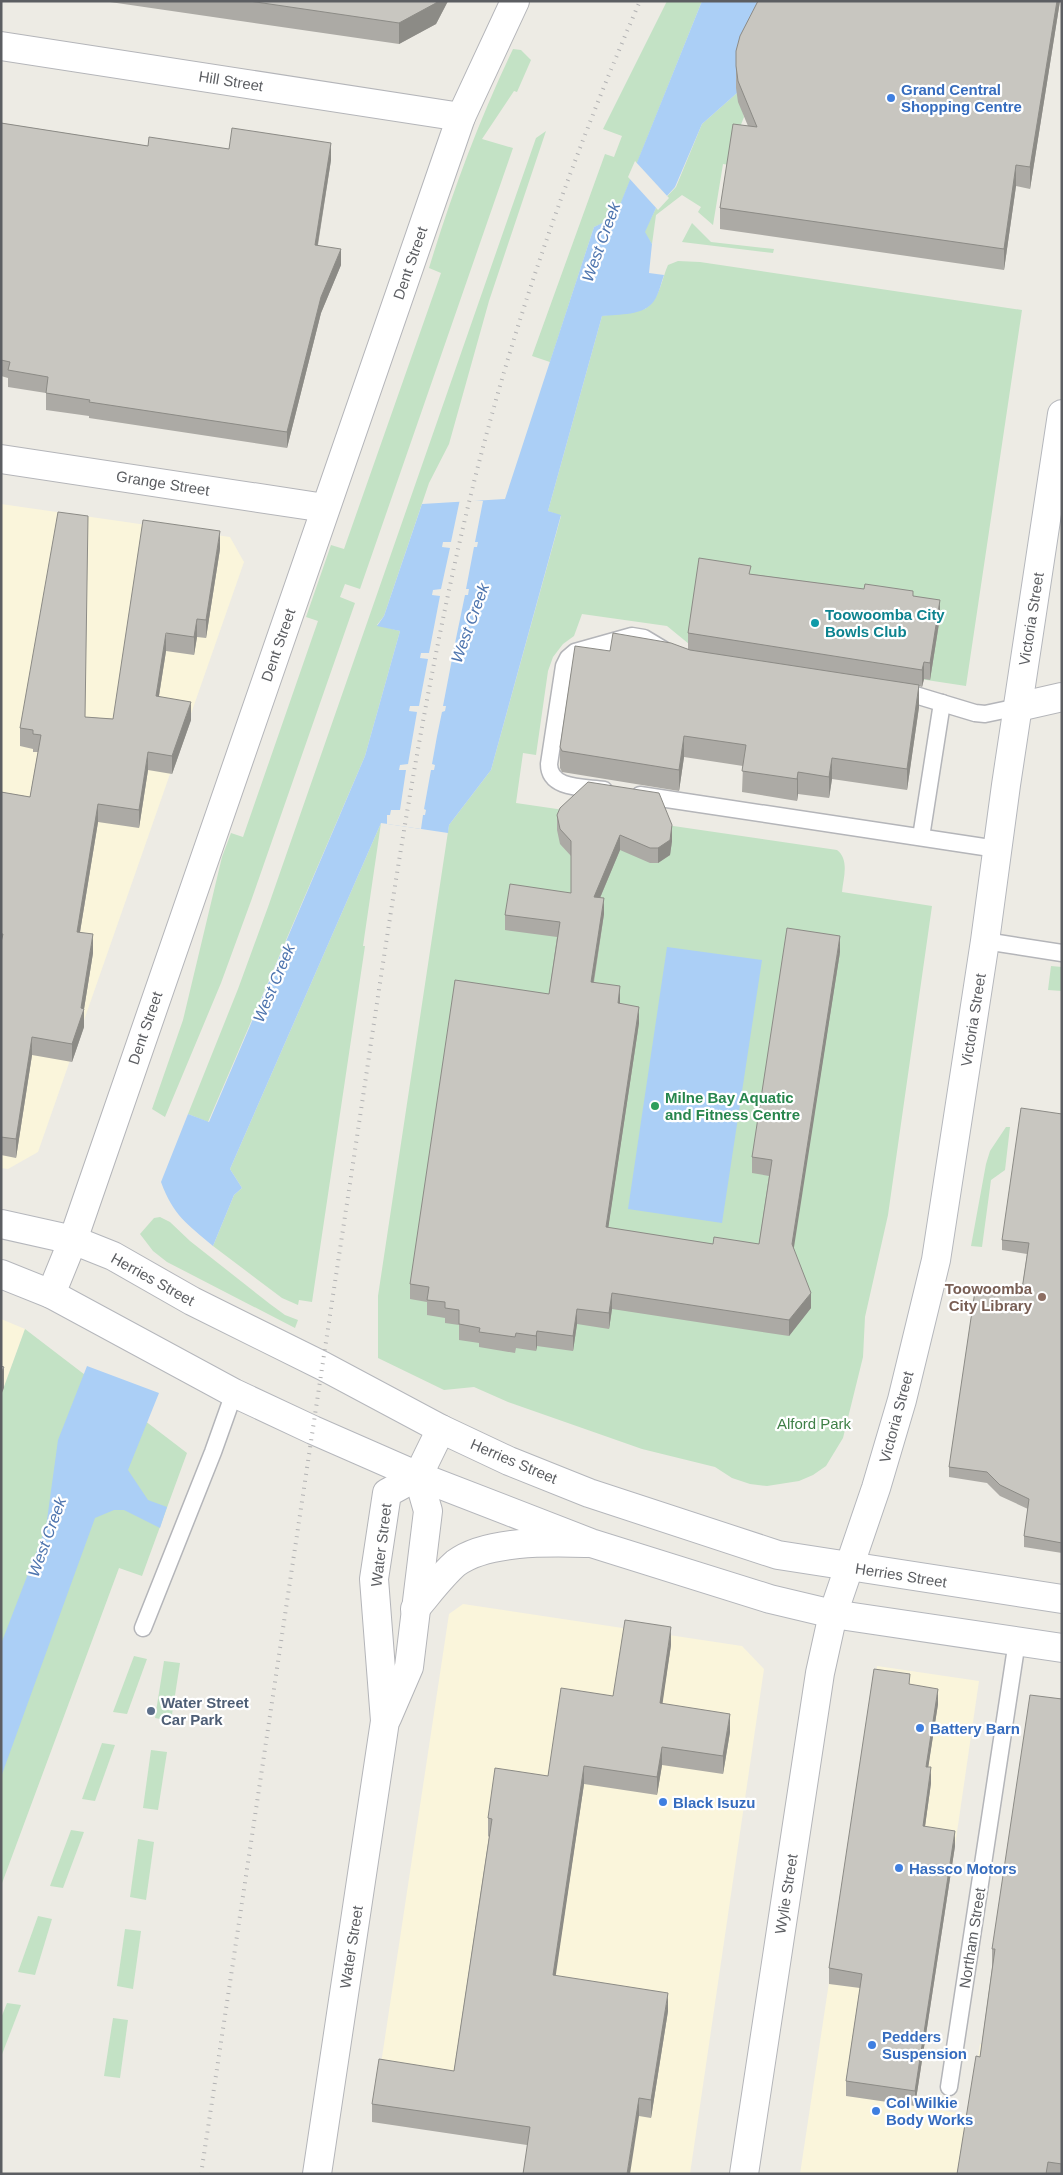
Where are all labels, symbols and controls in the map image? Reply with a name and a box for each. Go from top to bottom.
street label: Hill Street [198,68,265,95]
place label: Grand Central Shopping Centre [901,81,1022,115]
marker: Grand Central Shopping Centre [885,92,897,104]
water label: West Creek [579,199,624,284]
street label: Dent Street [390,224,431,302]
street label: Grange Street [115,467,212,499]
street label: Victoria Street [1015,570,1047,667]
water label: West Creek [448,580,493,665]
street label: Dent Street [258,606,299,684]
place label: Toowoomba City Bowls Club [825,606,945,640]
marker: Toowoomba City Bowls Club [809,617,821,629]
water label: West Creek [250,940,298,1025]
street label: Victoria Street [957,971,989,1068]
street label: Dent Street [125,989,166,1067]
place label: Milne Bay Aquatic and Fitness Centre [665,1089,800,1123]
marker: Milne Bay Aquatic and Fitness Centre [649,1100,661,1112]
street label: Herries Street [108,1249,198,1309]
place label: Toowoomba City Library [945,1280,1033,1314]
marker: Toowoomba City Library [1036,1291,1048,1303]
street label: Victoria Street [876,1369,917,1465]
park label: Alford Park [777,1415,852,1432]
street label: Herries Street [468,1435,561,1487]
water label: West Creek [25,1494,70,1579]
street label: Water Street [367,1502,395,1588]
street label: Herries Street [854,1559,949,1591]
place label: Water Street Car Park [161,1694,249,1728]
marker: Water Street Car Park [145,1705,157,1717]
place label: Battery Barn [930,1720,1020,1737]
marker: Battery Barn [914,1722,926,1734]
place label: Black Isuzu [673,1794,756,1811]
marker: Black Isuzu [657,1796,669,1808]
street label: Wylie Street [771,1852,801,1935]
place label: Hassco Motors [909,1860,1017,1877]
marker: Hassco Motors [893,1862,905,1874]
street label: Northam Street [956,1886,988,1990]
street label: Water Street [336,1904,366,1990]
place label: Pedders Suspension [882,2028,967,2062]
marker: Pedders Suspension [866,2039,878,2051]
place label: Col Wilkie Body Works [886,2094,973,2128]
marker: Col Wilkie Body Works [870,2105,882,2117]

